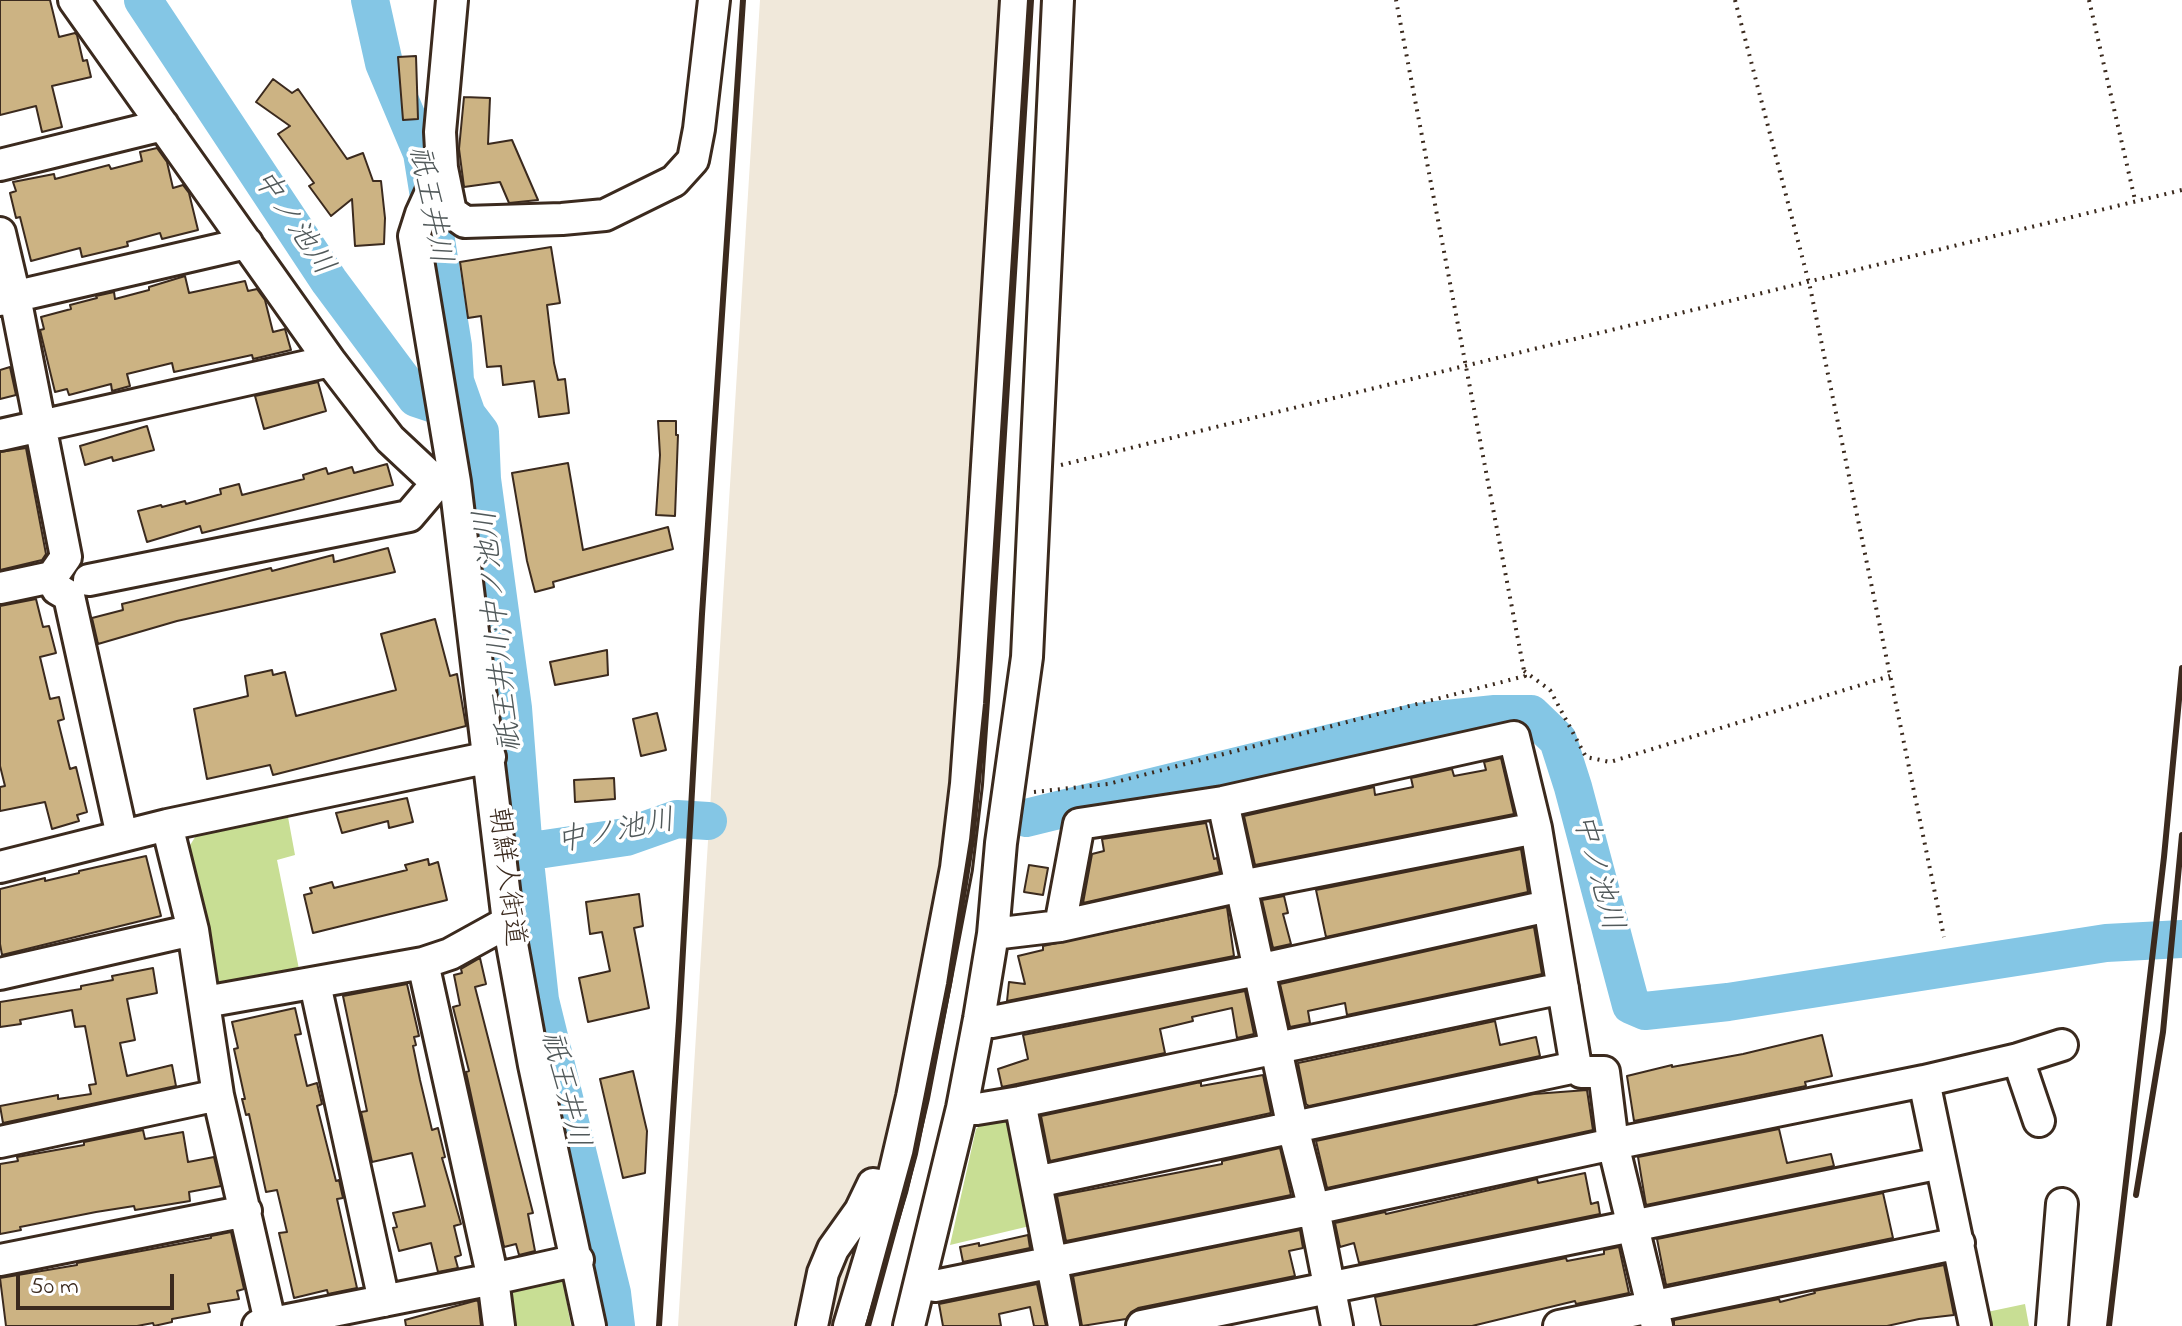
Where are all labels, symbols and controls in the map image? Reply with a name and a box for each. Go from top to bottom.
water label: 祇王井川 [398,143,456,267]
water label: 中ノ池川 [243,164,339,284]
water label: 祇王井川;中ノ池川 [470,508,532,754]
street label: 朝鮮人街道 [479,805,529,949]
water label: 中ノ池川 [554,805,678,863]
water label: 中ノ池川 [1562,810,1628,936]
water label: 祇王井川 [530,1027,594,1153]
scale bar [20,1258,178,1308]
text: 50 m [30,1270,79,1305]

